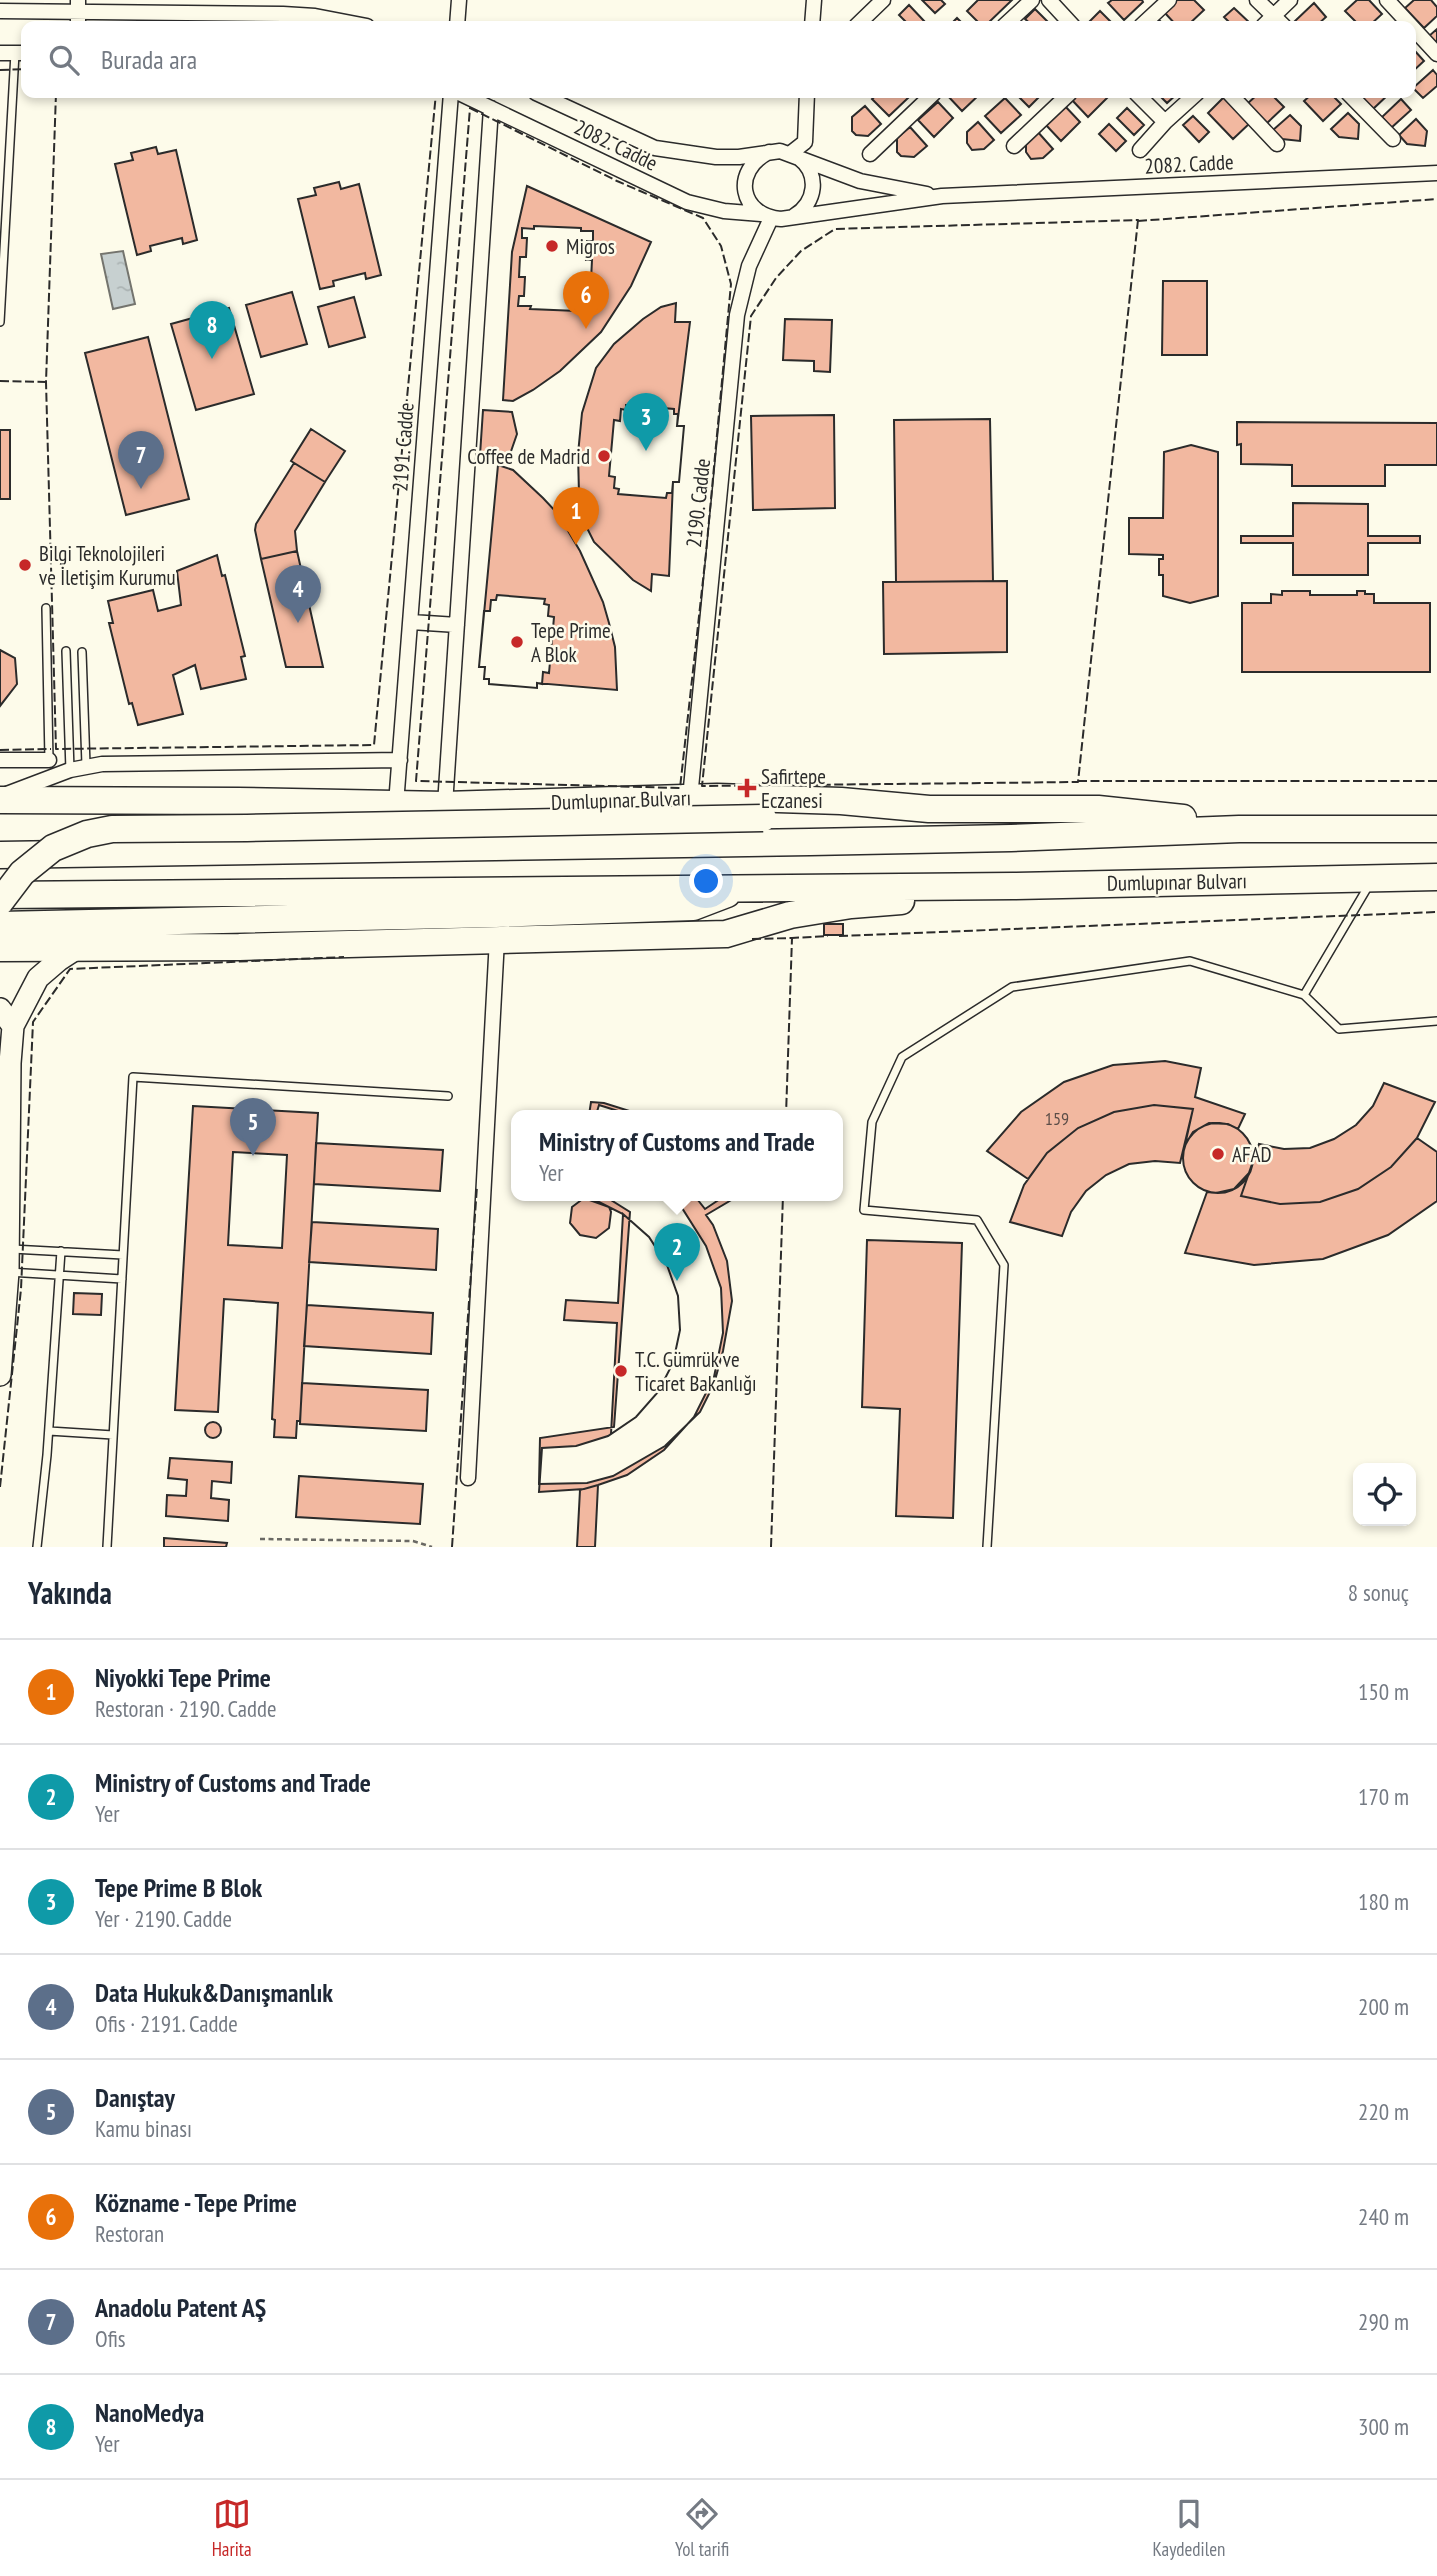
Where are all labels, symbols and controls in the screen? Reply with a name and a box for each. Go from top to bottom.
search box [21,21,1416,98]
icon: search [45,41,83,79]
text: Burada ara [101,43,197,76]
street label: 2082. Cadde [570,113,662,177]
street label: 2082. Cadde [1144,148,1234,180]
place label: Migros [566,233,615,260]
marker: Migros [544,238,560,254]
pin: 6 [563,271,609,329]
pin: 8 [189,301,235,359]
pin: 3 [623,393,669,451]
street label: 2191. Cadde [386,402,420,492]
pin: 7 [118,431,164,489]
place label: Coffee de Madrid [467,443,590,470]
marker: Coffee de Madrid [596,448,612,464]
street label: 2190. Cadde [680,457,716,549]
pin: 1 [553,487,599,545]
place label: Bilgi Teknolojileri ve İletişim Kurumu [39,540,176,591]
marker: Bilgi Teknolojileri ve İletişim Kurumu [17,557,33,573]
pin: 4 [275,565,321,623]
place label: Tepe Prime A Blok [531,617,611,668]
marker: Tepe Prime A Blok [509,634,525,650]
place label: Safirtepe Eczanesi [761,763,826,814]
marker: Safirtepe Eczanesi [739,780,755,796]
street label: Dumlupınar Bulvarı [551,784,691,816]
your location [689,864,723,898]
street label: Dumlupınar Bulvarı [1107,867,1247,897]
pin: 5 [230,1098,276,1156]
house number: 159 [1045,1107,1069,1130]
popup [511,1110,843,1201]
text: Ministry of Customs and Trade [539,1125,815,1158]
place label: AFAD [1232,1141,1272,1168]
marker: AFAD [1210,1146,1226,1162]
text: Yer [539,1158,564,1187]
pin: 2 [654,1223,700,1281]
place label: T.C. Gümrük ve Ticaret Bakanlığı [635,1346,757,1397]
marker: T.C. Gümrük ve Ticaret Bakanlığı [613,1363,629,1379]
map controls [1353,1463,1416,1526]
button: locate [1353,1463,1416,1526]
text: Yakında [28,1573,112,1612]
text: 8 sonuç [1348,1578,1409,1607]
text: Niyokki Tepe Prime [95,1661,271,1694]
text: 1 [46,1677,57,1706]
text: 150 m [1358,1677,1409,1706]
text: Restoran · 2190. Cadde [95,1694,276,1723]
text: Ministry of Customs and Trade [95,1766,371,1799]
text: 2 [46,1782,57,1811]
text: 170 m [1358,1782,1409,1811]
text: Yer [95,1799,120,1828]
text: Tepe Prime B Blok [95,1871,262,1904]
text: 3 [46,1887,57,1916]
text: 180 m [1358,1887,1409,1916]
text: Yer · 2190. Cadde [95,1904,232,1933]
text: Data Hukuk&Danışmanlık [95,1976,333,2009]
text: 4 [46,1992,57,2021]
text: 200 m [1358,1992,1409,2021]
text: Ofis · 2191. Cadde [95,2009,238,2038]
text: Danıştay [95,2081,175,2114]
text: 5 [46,2097,57,2126]
text: 220 m [1358,2097,1409,2126]
text: Kamu binası [95,2114,192,2143]
text: Közname - Tepe Prime [95,2186,297,2219]
text: 6 [46,2202,57,2231]
text: 240 m [1358,2202,1409,2231]
text: Restoran [95,2219,164,2248]
text: Anadolu Patent AŞ [95,2291,266,2324]
text: 7 [46,2307,57,2336]
text: 290 m [1358,2307,1409,2336]
text: Ofis [95,2324,125,2353]
text: NanoMedya [95,2396,204,2429]
text: 8 [46,2412,57,2441]
text: 300 m [1358,2412,1409,2441]
text: Yer [95,2429,120,2458]
tab: Harita [212,2495,252,2561]
tab: Yol tarifi [675,2495,729,2561]
tab: Kaydedilen [1153,2495,1225,2561]

